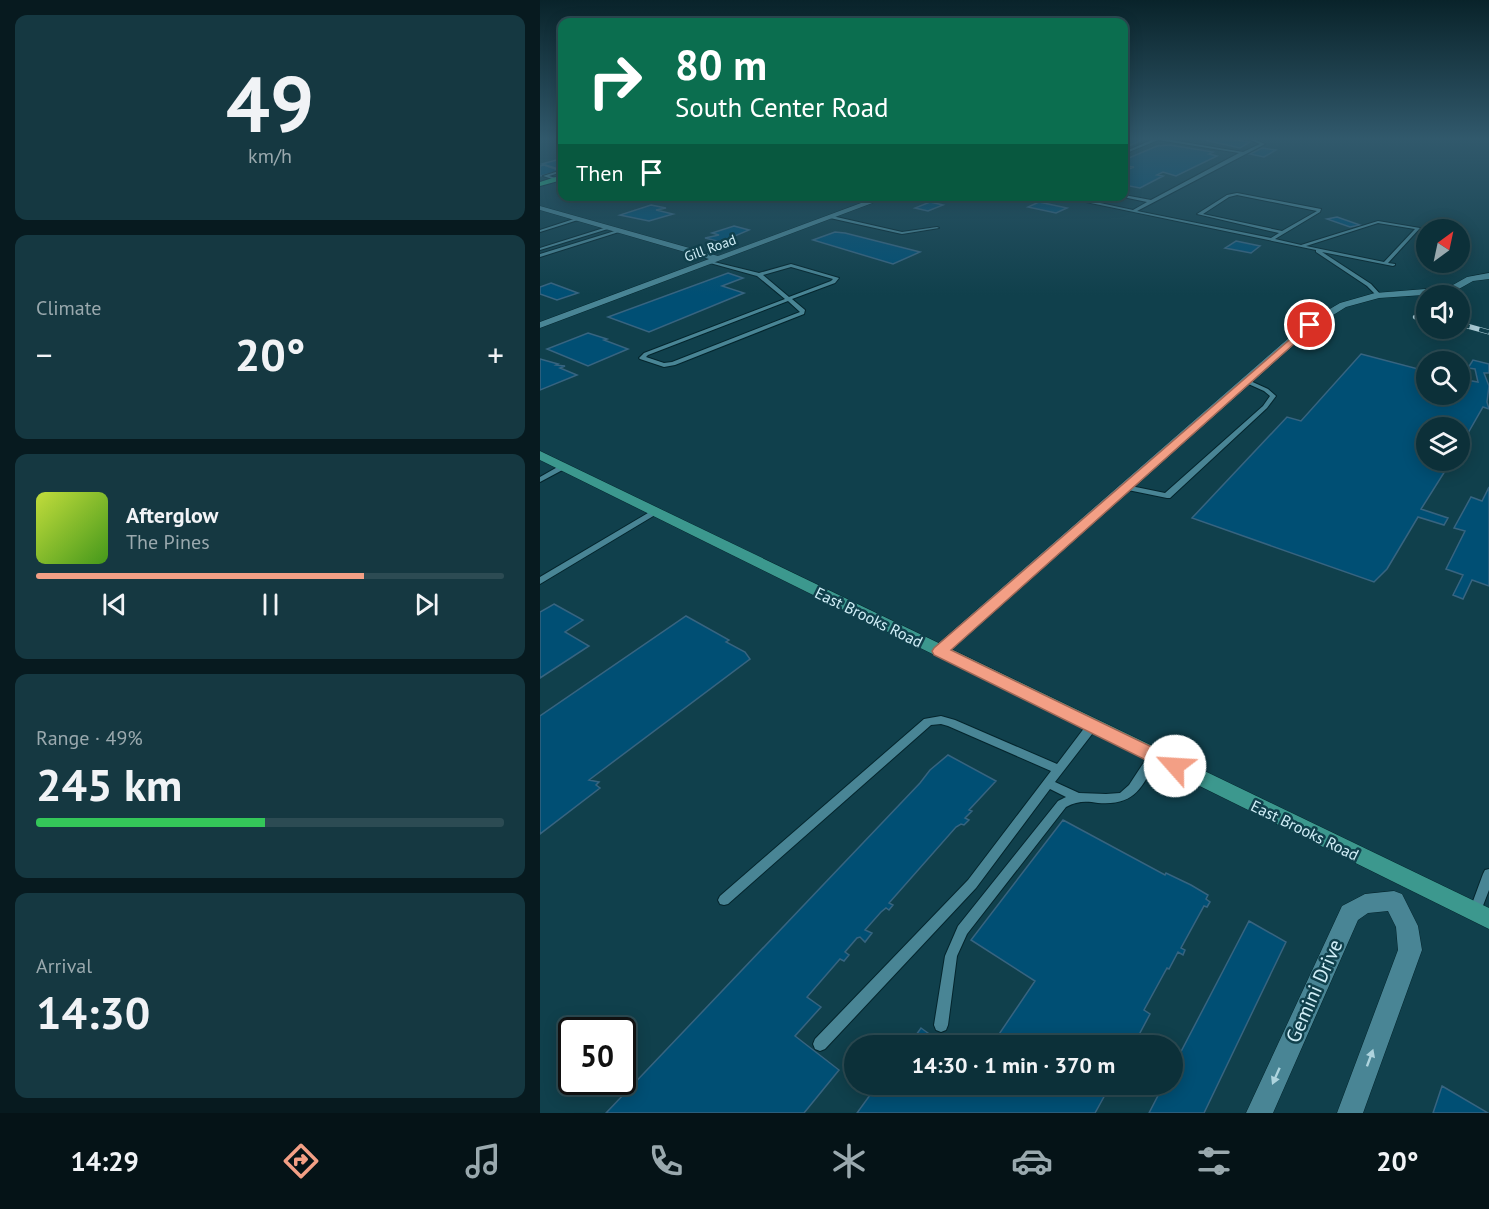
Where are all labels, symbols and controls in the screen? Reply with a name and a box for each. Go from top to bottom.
text: 80 m [675,37,767,92]
icon: right [576,42,654,120]
text: 49 [226,53,314,154]
text: South Center Road [675,90,889,124]
text: km/h [248,143,292,169]
icon: arrive [635,156,668,189]
text: Then [576,159,623,187]
north arrow [1416,219,1470,273]
map controls [1416,219,1470,471]
street label: Gill Road [682,230,738,266]
button: sound [1416,285,1470,339]
text: Climate [36,295,102,321]
pin [1284,299,1335,350]
icon: arrive [1293,308,1326,341]
text: 20° [235,325,305,383]
text: − [36,333,53,376]
text: + [487,333,504,376]
button: search [1416,351,1470,405]
button: layers [1416,417,1470,471]
text: Afterglow [126,501,218,529]
text: The Pines [126,529,210,555]
street label: East Brooks Road [812,582,926,652]
icon: previous [98,588,131,621]
icon: pause [254,588,287,621]
icon: next [410,588,443,621]
text: Range · 49% [36,725,143,751]
position arrow [1143,734,1207,798]
text: 245 km [36,755,182,813]
street label: East Brooks Road [1248,795,1362,865]
street label: Gemini Drive [1280,935,1348,1047]
text: Arrival [36,953,92,979]
text: 14:30 [36,983,150,1041]
speed limit sign: 50 [558,1017,636,1095]
one-way arrow [1365,1049,1375,1067]
text: 14:30 · 1 min · 370 m [912,1051,1115,1079]
one-way arrow [1271,1068,1281,1086]
icon: directions [280,1140,322,1182]
icon: music [462,1140,504,1182]
icon: phone [645,1140,687,1182]
icon: climate [828,1140,870,1182]
icon: car [1011,1140,1053,1182]
icon: filters [1193,1140,1235,1182]
text: 14:29 [70,1144,139,1178]
text: 20° [1376,1144,1419,1178]

